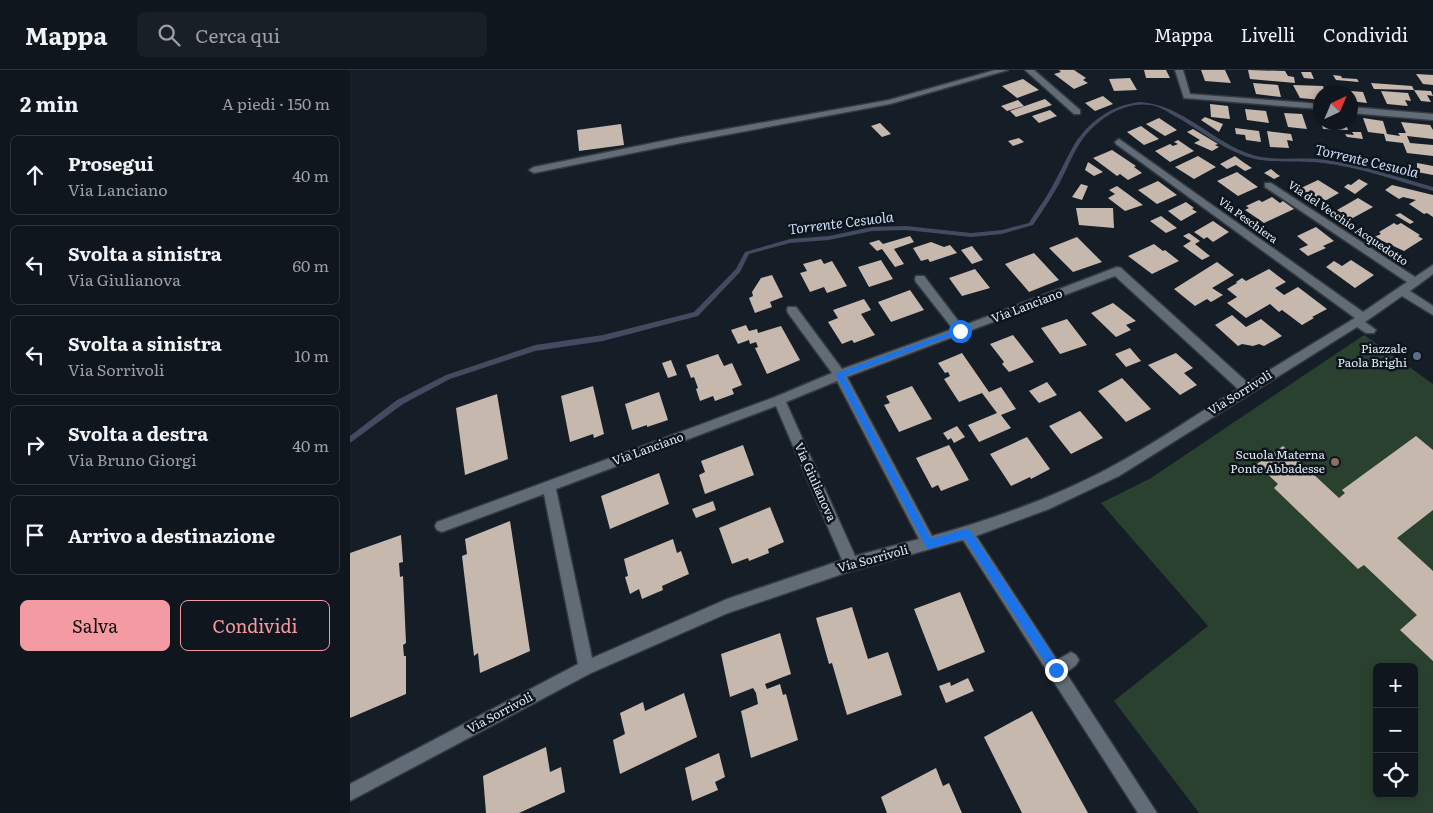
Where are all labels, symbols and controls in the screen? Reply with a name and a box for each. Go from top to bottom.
search box [137,12,487,57]
text: Mappa [25,17,107,52]
icon: search [155,21,183,49]
text: Cerca qui [195,21,280,49]
text: Mappa [1154,21,1213,48]
text: Livelli [1241,21,1295,48]
text: Condividi [1323,21,1408,48]
north arrow [1313,85,1358,130]
text: 2 min [20,87,79,118]
text: A piedi · 150 m [222,91,330,115]
water label: Torrente Cesuola [1313,138,1421,182]
text: Prosegui [68,149,154,177]
icon: ahead [21,161,49,189]
text: 40 m [292,163,329,187]
street label: Via del Vecchio Acquedotto [1285,176,1412,268]
text: Via Lanciano [68,177,168,201]
street label: Via Peschiera [1216,192,1282,246]
water label: Torrente Cesuola [787,206,895,238]
text: Svolta a sinistra [68,239,222,267]
icon: left [21,251,49,279]
text: 60 m [292,253,329,277]
text: Via Giulianova [68,267,181,291]
street label: Via Lanciano [989,283,1065,327]
route start [949,320,972,343]
text: Svolta a sinistra [68,329,222,357]
place label: Piazzale Paola Brighi [1338,339,1407,371]
icon: left [21,341,49,369]
text: 10 m [295,343,329,367]
marker: Piazzale Paola Brighi [1411,350,1423,362]
text: Via Sorrivoli [68,357,164,381]
street label: Via Sorrivoli [1204,365,1275,419]
text: Svolta a destra [68,419,208,447]
street label: Via Lanciano [610,427,686,469]
icon: right [21,431,49,459]
text: 40 m [292,433,329,457]
street label: Via Giulianova [790,439,842,524]
place label: Scuola Materna Ponte Abbadesse [1230,445,1326,477]
text: Via Bruno Giorgi [68,447,196,471]
marker: Scuola Materna Ponte Abbadesse [1329,456,1341,468]
icon: arrive [21,521,49,549]
text: Arrivo a destinazione [68,521,275,549]
street label: Via Sorrivoli [835,540,910,576]
button: Salva [20,600,170,651]
button: Condividi [180,600,330,651]
route end [1045,659,1068,682]
map controls [1373,663,1418,798]
button: + [1373,663,1418,708]
street label: Via Sorrivoli [463,687,536,737]
button: − [1373,708,1418,753]
button: locate [1373,753,1418,798]

